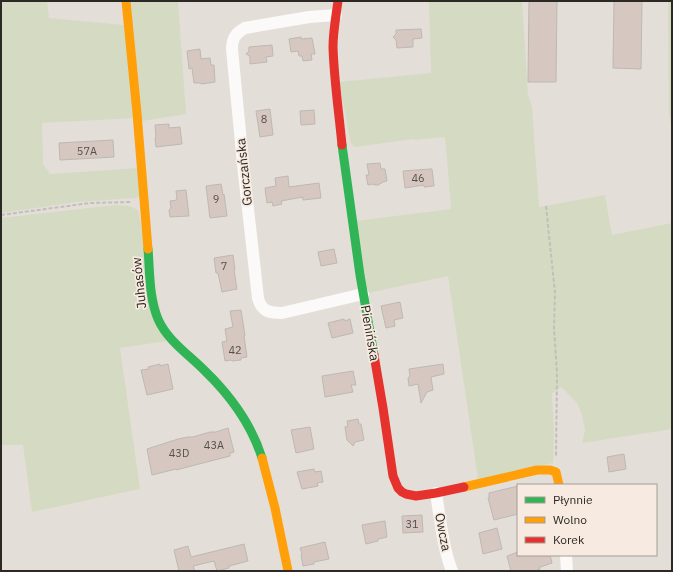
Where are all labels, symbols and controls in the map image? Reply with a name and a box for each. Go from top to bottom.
house number: 8 [261,112,267,126]
street label: Gorczańska [232,137,256,207]
house number: 57A [77,144,97,158]
house number: 46 [411,171,425,185]
house number: 9 [213,192,219,206]
street label: Juhasów [128,256,150,310]
house number: 7 [221,259,227,273]
street label: Pienińska [357,304,383,362]
house number: 42 [228,343,242,357]
house number: 43A [204,438,224,452]
house number: 43D [169,446,189,460]
legend [517,484,657,556]
text: Płynnie [553,492,593,507]
street label: Owcza [431,511,455,553]
text: Wolno [553,512,587,527]
house number: 31 [405,517,419,531]
text: Korek [553,532,585,547]

